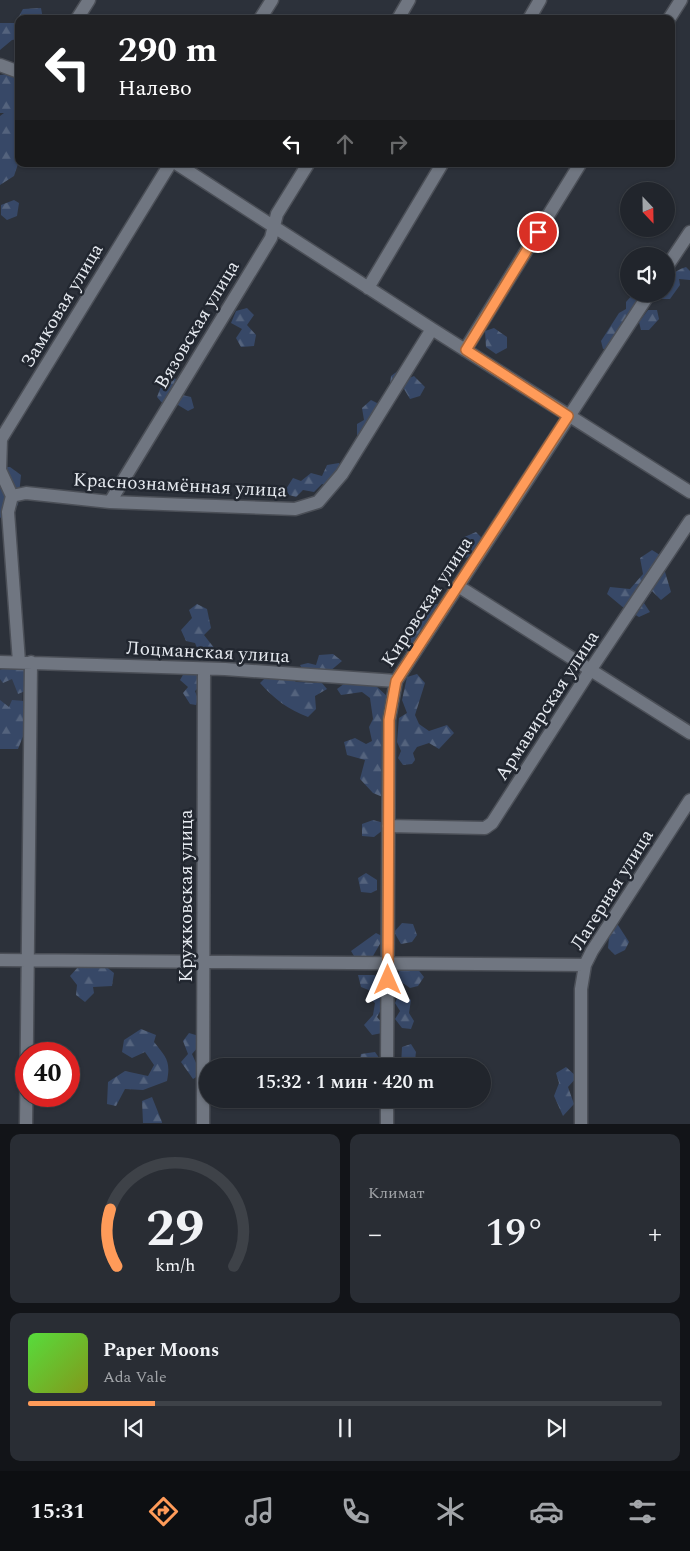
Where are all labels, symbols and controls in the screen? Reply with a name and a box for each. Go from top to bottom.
text: 290 m [118,24,217,77]
icon: left [35,35,100,100]
text: Налево [118,72,192,105]
icon: left [278,130,306,158]
icon: ahead [331,130,359,158]
icon: right [384,130,412,158]
north arrow [620,182,675,238]
map controls [620,182,675,302]
pin [517,211,559,253]
icon: arrive [524,218,552,246]
street label: Замковая улица [14,237,111,374]
button: sound [620,247,675,302]
street label: Вязовская улица [147,254,248,395]
street label: Краснознамённая улица [72,465,288,506]
street label: Кировская улица [374,530,481,673]
street label: Армавирская улица [488,624,607,787]
street label: Лоцманская улица [125,634,291,671]
street label: Кружковская улица [172,809,201,983]
street label: Лагерная улица [563,823,662,956]
position arrow [361,953,413,1005]
speed limit sign: 40 [15,1042,80,1107]
text: 15:32 · 1 мин · 420 m [256,1068,434,1097]
text: Климат [368,1181,425,1205]
text: 29 [146,1190,204,1269]
text: 19° [485,1205,545,1263]
text: − [368,1213,382,1256]
text: + [648,1213,662,1256]
text: km/h [155,1252,195,1279]
text: Paper Moons [103,1336,219,1365]
text: Ada Vale [103,1365,167,1389]
icon: previous [120,1414,148,1442]
icon: pause [331,1414,359,1442]
icon: next [542,1414,570,1442]
icon: directions [146,1494,181,1529]
icon: music [242,1494,277,1529]
icon: phone [338,1494,373,1529]
icon: climate [433,1494,468,1529]
icon: car [529,1494,564,1529]
icon: filters [625,1494,660,1529]
text: 15:31 [30,1495,86,1528]

